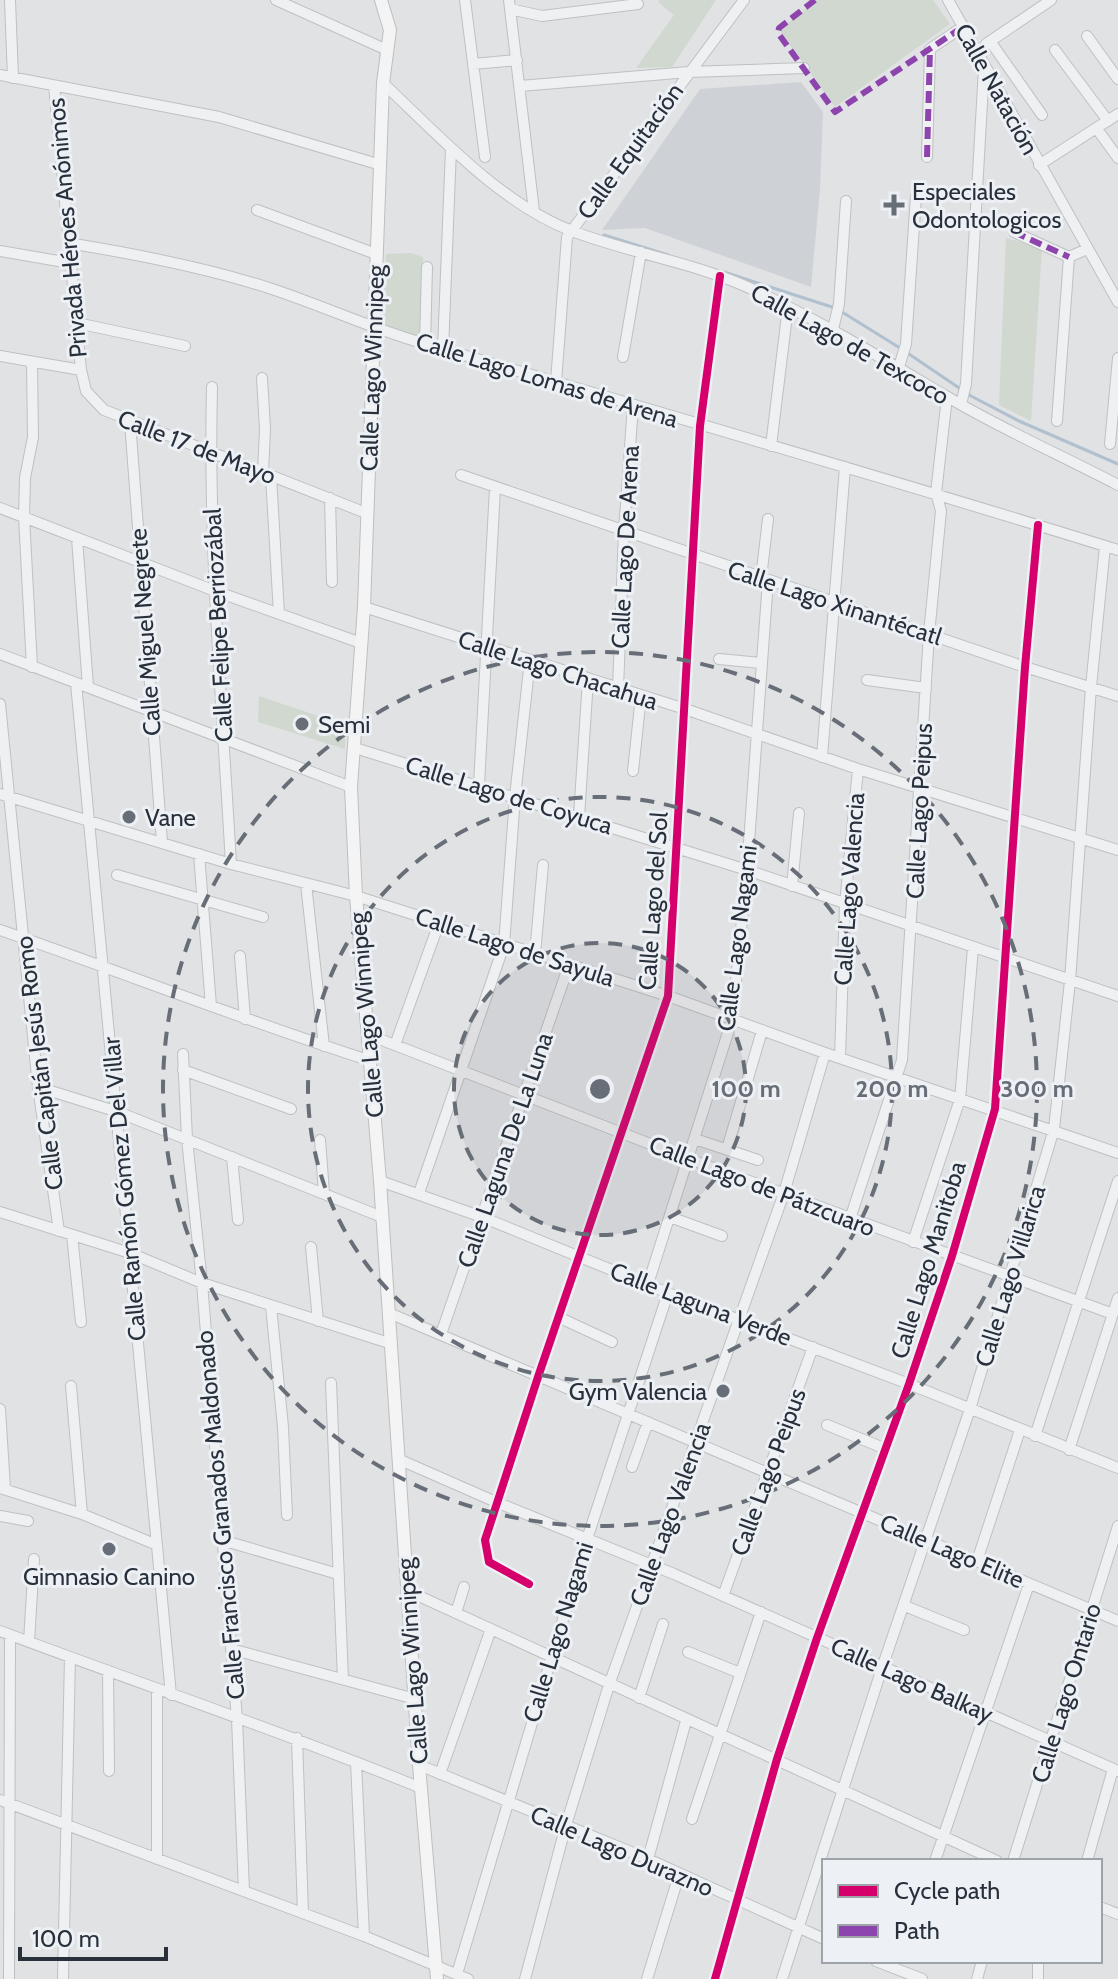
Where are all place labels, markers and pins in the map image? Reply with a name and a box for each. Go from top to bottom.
place label: Especiales Odontologicos [912,177,1061,234]
marker: Especiales Odontologicos [883,194,905,216]
place label: Semi [318,710,370,739]
marker: Semi [293,715,311,733]
place label: Vane [145,803,196,832]
marker: Vane [120,808,138,826]
centre of rings [586,1075,614,1103]
place label: Gym Valencia [569,1377,707,1406]
marker: Gym Valencia [714,1382,732,1400]
marker: Gimnasio Canino [100,1540,118,1558]
place label: Gimnasio Canino [23,1562,195,1591]

